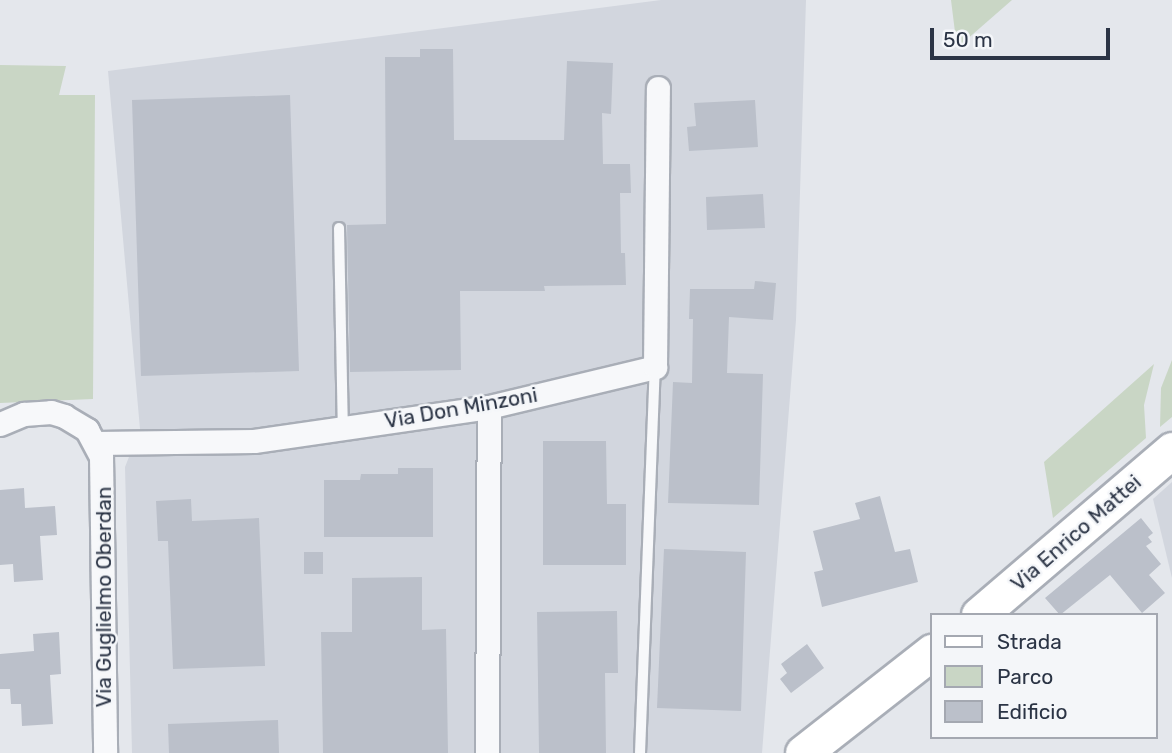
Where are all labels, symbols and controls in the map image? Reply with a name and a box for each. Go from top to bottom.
scale bar [934,14,1114,58]
text: 50 m [943,27,993,52]
street label: Via Don Minzoni [383,382,539,434]
street label: Via Enrico Mattei [1006,470,1146,596]
street label: Via Guglielmo Oberdan [91,487,117,707]
legend [930,613,1158,739]
text: Strada [997,629,1062,654]
text: Parco [997,664,1053,689]
text: Edificio [997,699,1067,724]

